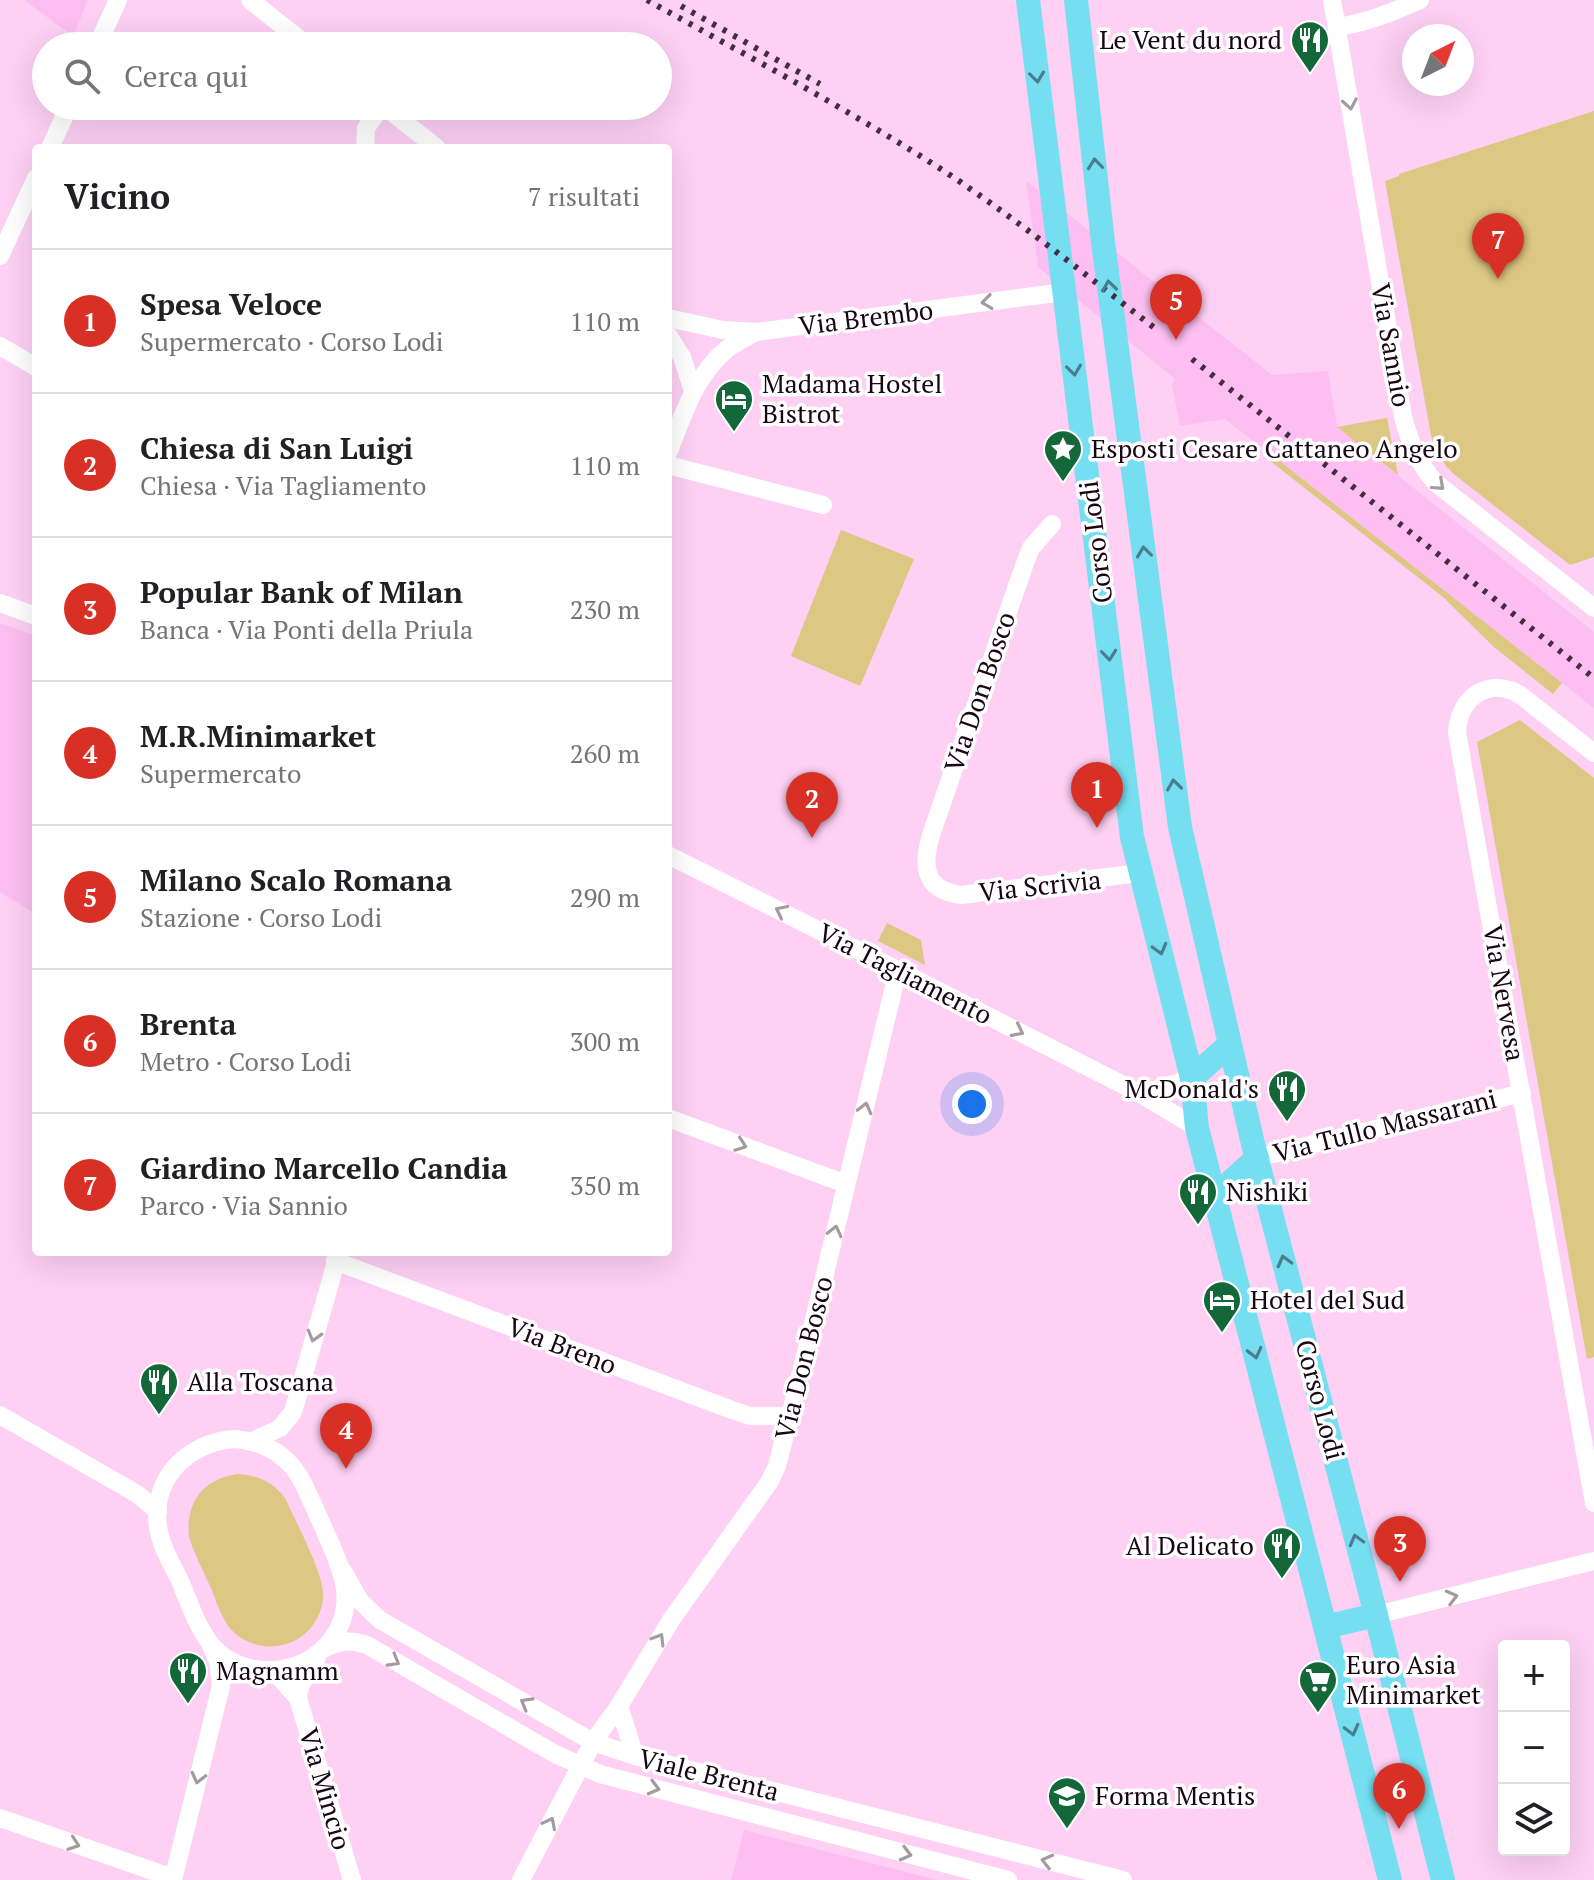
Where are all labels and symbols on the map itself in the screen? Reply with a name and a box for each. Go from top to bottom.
restaurant icon: Le Vent du nord [1289,19,1331,74]
place label: Le Vent du nord [1099,22,1282,56]
north arrow [1402,24,1474,96]
one-way arrow [1029,71,1046,84]
one-way arrow [1341,97,1358,111]
one-way arrow [1086,157,1103,170]
pin: 7 [1472,213,1524,279]
pin: 5 [1150,274,1202,340]
one-way arrow [1101,279,1118,292]
street label: Via Sannio [1364,280,1420,409]
street label: Via Brembo [797,292,935,342]
one-way arrow [980,294,993,311]
one-way arrow [1065,363,1082,376]
place label: Madama Hostel Bistrot [762,366,942,430]
hotel icon: Madama Hostel Bistrot [713,378,755,433]
place icon: Esposti Cesare Cattaneo Angelo [1042,428,1084,483]
place label: Esposti Cesare Cattaneo Angelo [1091,431,1458,465]
one-way arrow [1430,475,1445,489]
street label: Corso Lodi [1071,479,1119,605]
one-way arrow [1135,545,1152,558]
street label: Via Don Bosco [936,607,1022,776]
one-way arrow [1100,648,1117,662]
pin: 1 [1071,762,1123,828]
pin: 2 [786,772,838,838]
one-way arrow [1166,779,1183,792]
street label: Via Scrivia [977,862,1103,908]
one-way arrow [775,905,790,921]
street label: Via Tagliamento [813,915,998,1032]
street label: Via Nervesa [1476,922,1534,1064]
one-way arrow [1150,941,1167,955]
one-way arrow [1009,1021,1024,1037]
restaurant icon: McDonald's [1266,1068,1308,1123]
place label: McDonald's [1124,1071,1259,1105]
street label: Via Tullo Massarani [1269,1081,1500,1169]
your location [952,1084,992,1124]
one-way arrow [855,1102,872,1115]
one-way arrow [733,1135,747,1152]
restaurant icon: Nishiki [1177,1171,1219,1226]
place label: Nishiki [1226,1174,1308,1208]
one-way arrow [825,1225,842,1239]
one-way arrow [1276,1255,1293,1269]
street label: Via Don Bosco [766,1272,840,1443]
hotel icon: Hotel del Sud [1201,1279,1243,1334]
place label: Hotel del Sud [1250,1282,1405,1316]
street label: Via Breno [503,1309,622,1381]
one-way arrow [307,1329,324,1343]
street label: Corso Lodi [1289,1336,1353,1464]
one-way arrow [1246,1346,1263,1360]
restaurant icon: Alla Toscana [138,1361,180,1416]
place label: Alla Toscana [187,1364,334,1398]
pin: 4 [320,1403,372,1469]
pin: 3 [1374,1516,1426,1582]
restaurant icon: Al Delicato [1261,1525,1303,1580]
place label: Al Delicato [1126,1528,1254,1562]
one-way arrow [1349,1533,1366,1547]
one-way arrow [1444,1590,1458,1607]
one-way arrow [650,1633,665,1648]
place label: Euro Asia Minimarket [1346,1647,1481,1711]
restaurant icon: Magnamm [167,1650,209,1705]
one-way arrow [385,1651,400,1667]
place label: Magnamm [216,1653,339,1687]
supermarket icon: Euro Asia Minimarket [1297,1659,1339,1714]
one-way arrow [520,1697,535,1713]
one-way arrow [1342,1722,1359,1736]
street label: Via Mincio [292,1724,360,1854]
street label: Viale Brenta [636,1740,783,1808]
pin: 6 [1373,1763,1425,1829]
one-way arrow [190,1771,207,1785]
school or university icon: Forma Mentis [1046,1775,1088,1830]
place label: Forma Mentis [1095,1778,1255,1812]
one-way arrow [647,1779,661,1795]
one-way arrow [541,1817,556,1831]
one-way arrow [66,1834,80,1851]
one-way arrow [899,1844,912,1861]
one-way arrow [1041,1853,1055,1870]

